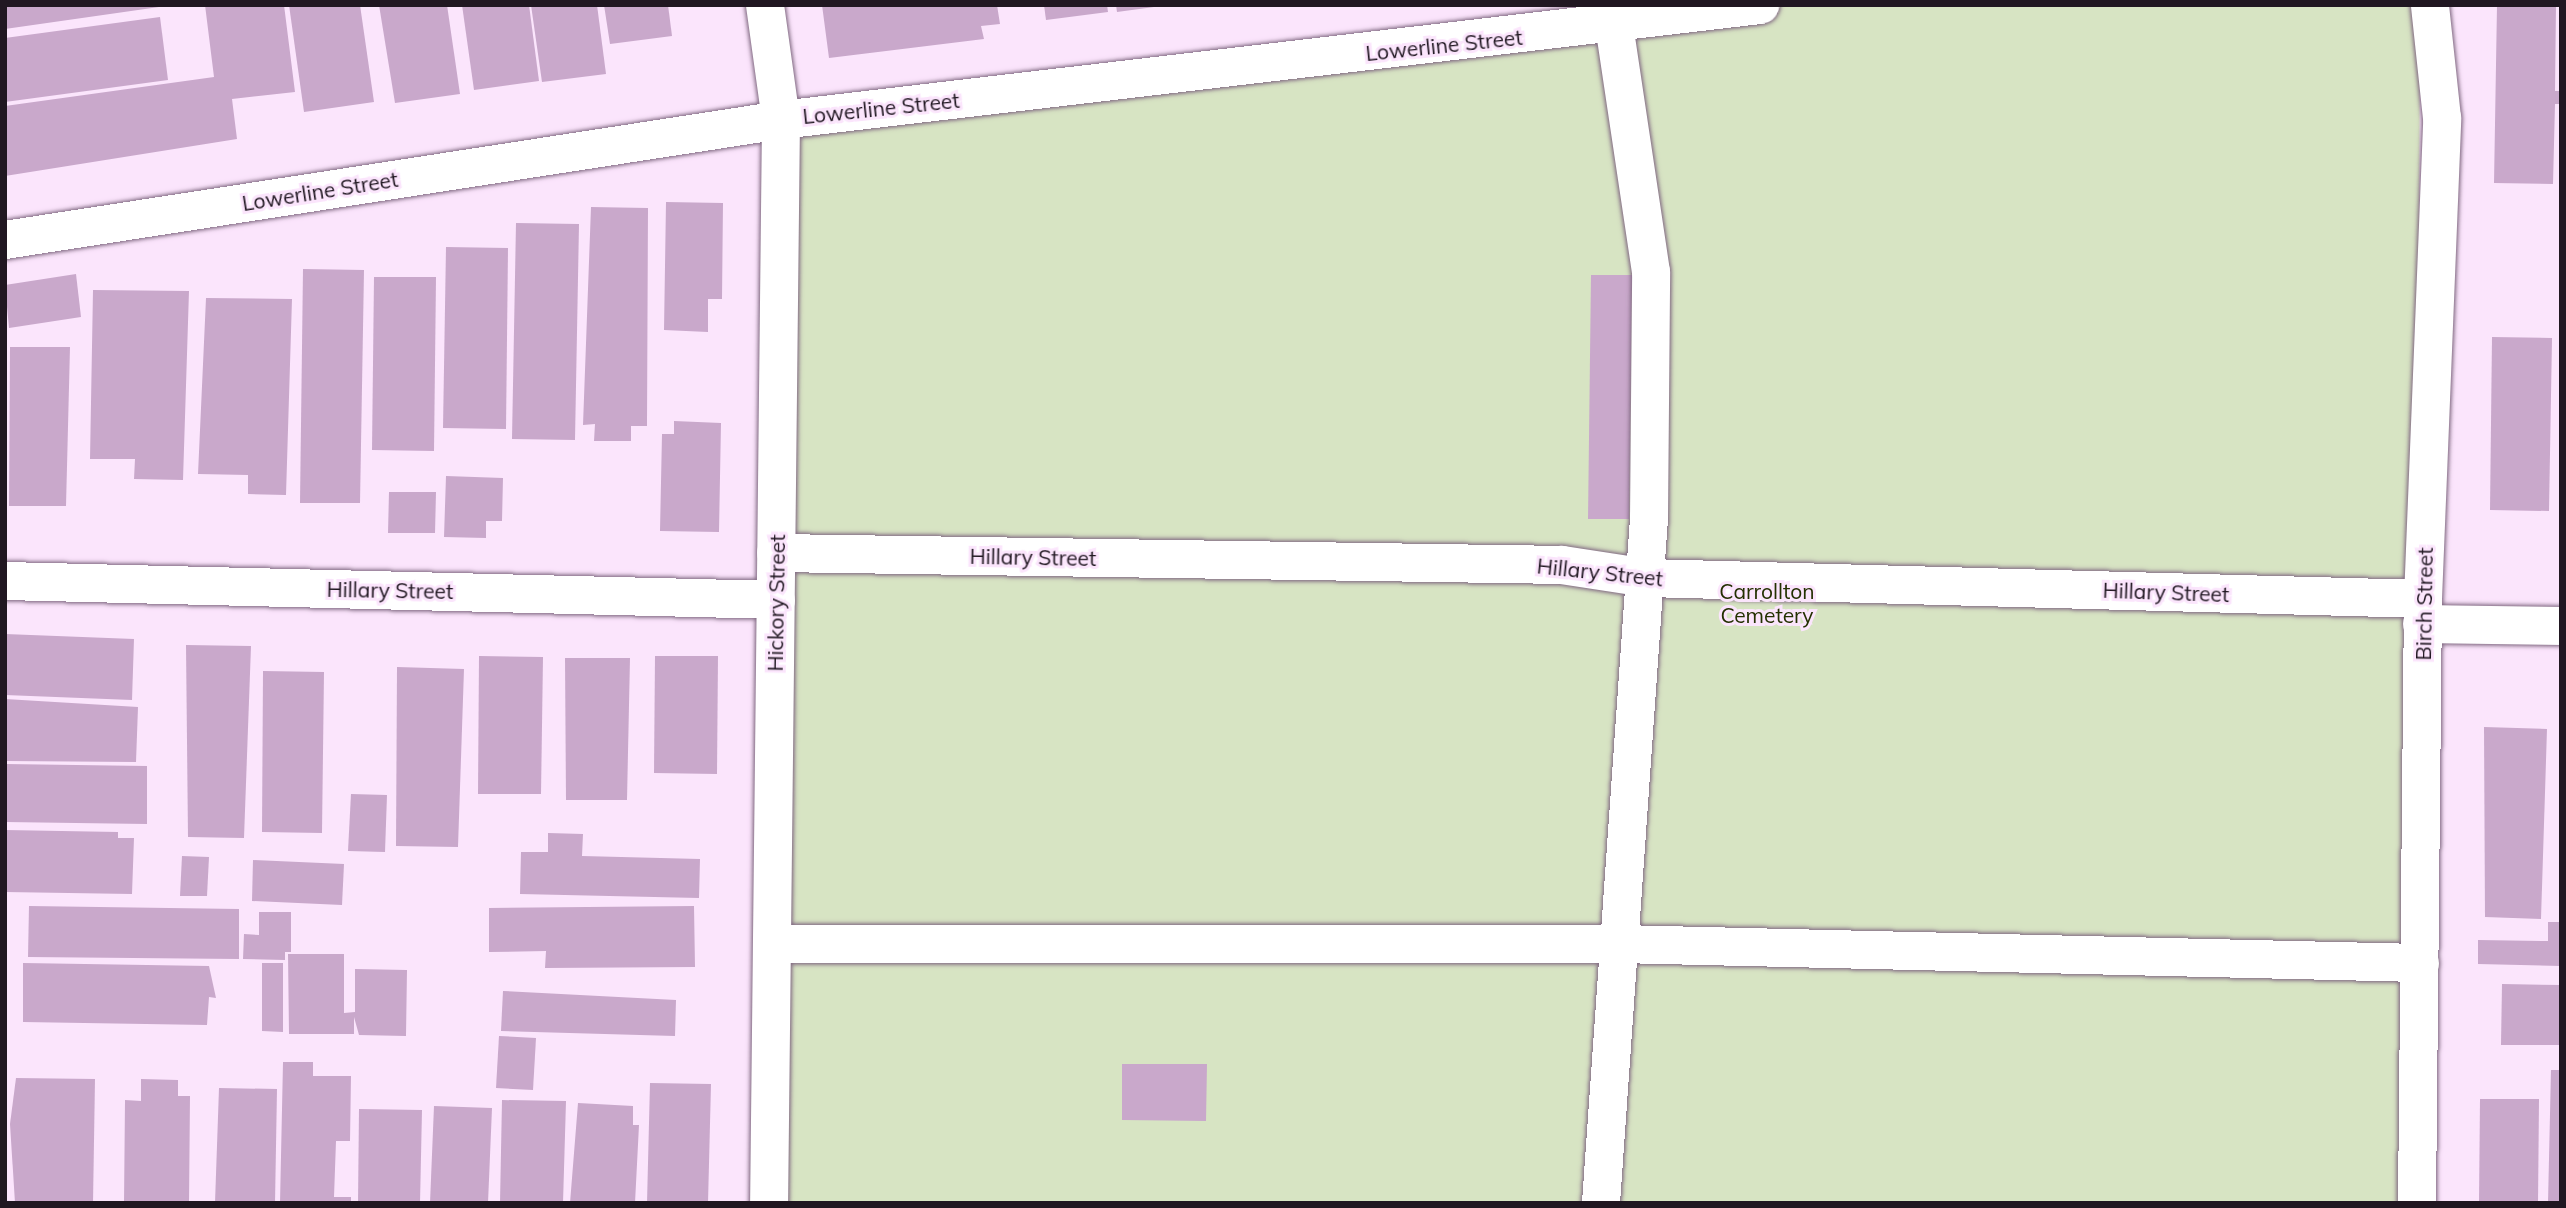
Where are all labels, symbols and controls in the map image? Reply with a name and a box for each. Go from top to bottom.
street label: Lowerline Street [1364,24,1524,66]
street label: Lowerline Street [801,87,961,129]
street label: Lowerline Street [240,166,400,216]
street label: Hickory Street [762,534,790,672]
street label: Hillary Street [969,543,1097,571]
street label: Birch Street [2410,547,2438,661]
street label: Hillary Street [1536,553,1664,591]
street label: Hillary Street [326,576,454,604]
street label: Hillary Street [2102,577,2230,607]
park label: Carrollton Cemetery [1719,578,1815,628]

